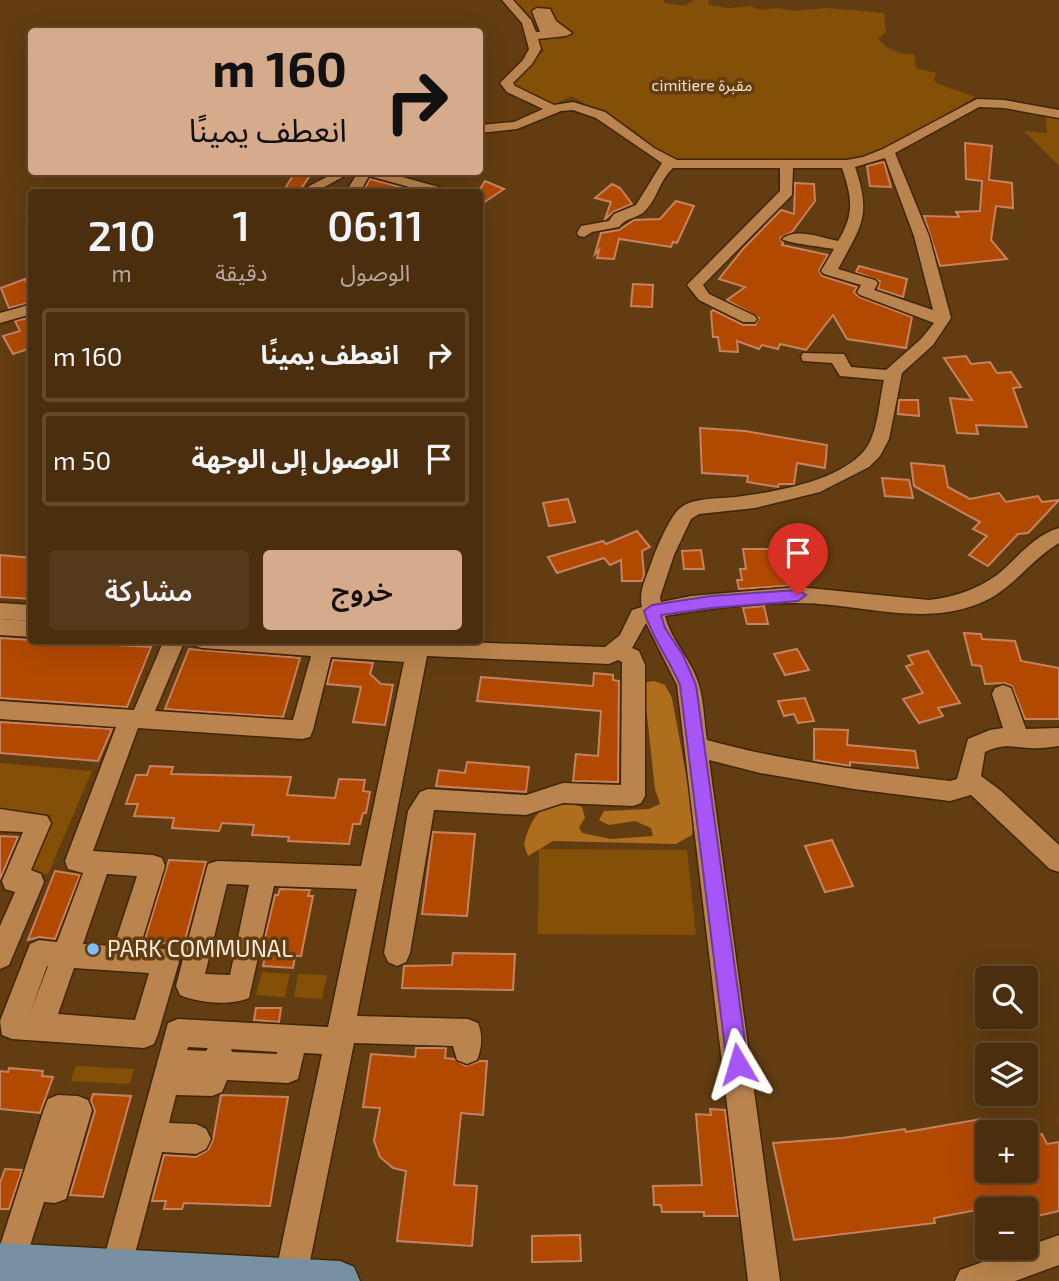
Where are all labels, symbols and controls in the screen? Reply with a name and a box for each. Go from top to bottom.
text: 160 m [212,38,347,97]
icon: right [371,56,462,147]
park label: cimitiere مقبرة [652,75,752,95]
text: انعطف يمينًا [189,110,347,148]
text: 1 [233,199,250,249]
text: 06:11 [327,199,423,249]
text: 210 [88,209,155,259]
text: دقيقة [215,258,268,286]
text: الوصول [340,258,410,286]
text: m [112,259,132,287]
icon: right [420,336,458,374]
text: انعطف يمينًا [260,338,399,369]
text: 160 m [53,340,123,371]
icon: arrive [420,440,458,478]
text: الوصول إلى الوجهة [191,442,399,473]
text: 50 m [53,444,111,475]
pin [768,523,828,595]
icon: arrive [779,534,817,572]
button: مشاركة [49,550,249,630]
button: خروج [263,550,462,630]
place label: PARK COMMUNAL [107,934,293,962]
marker: PARK COMMUNAL [85,941,101,957]
map controls [975,966,1038,1260]
button: search [975,966,1038,1029]
position arrow [701,1027,775,1101]
button: layers [975,1043,1038,1106]
button: + [975,1120,1038,1183]
button: − [975,1197,1038,1260]

